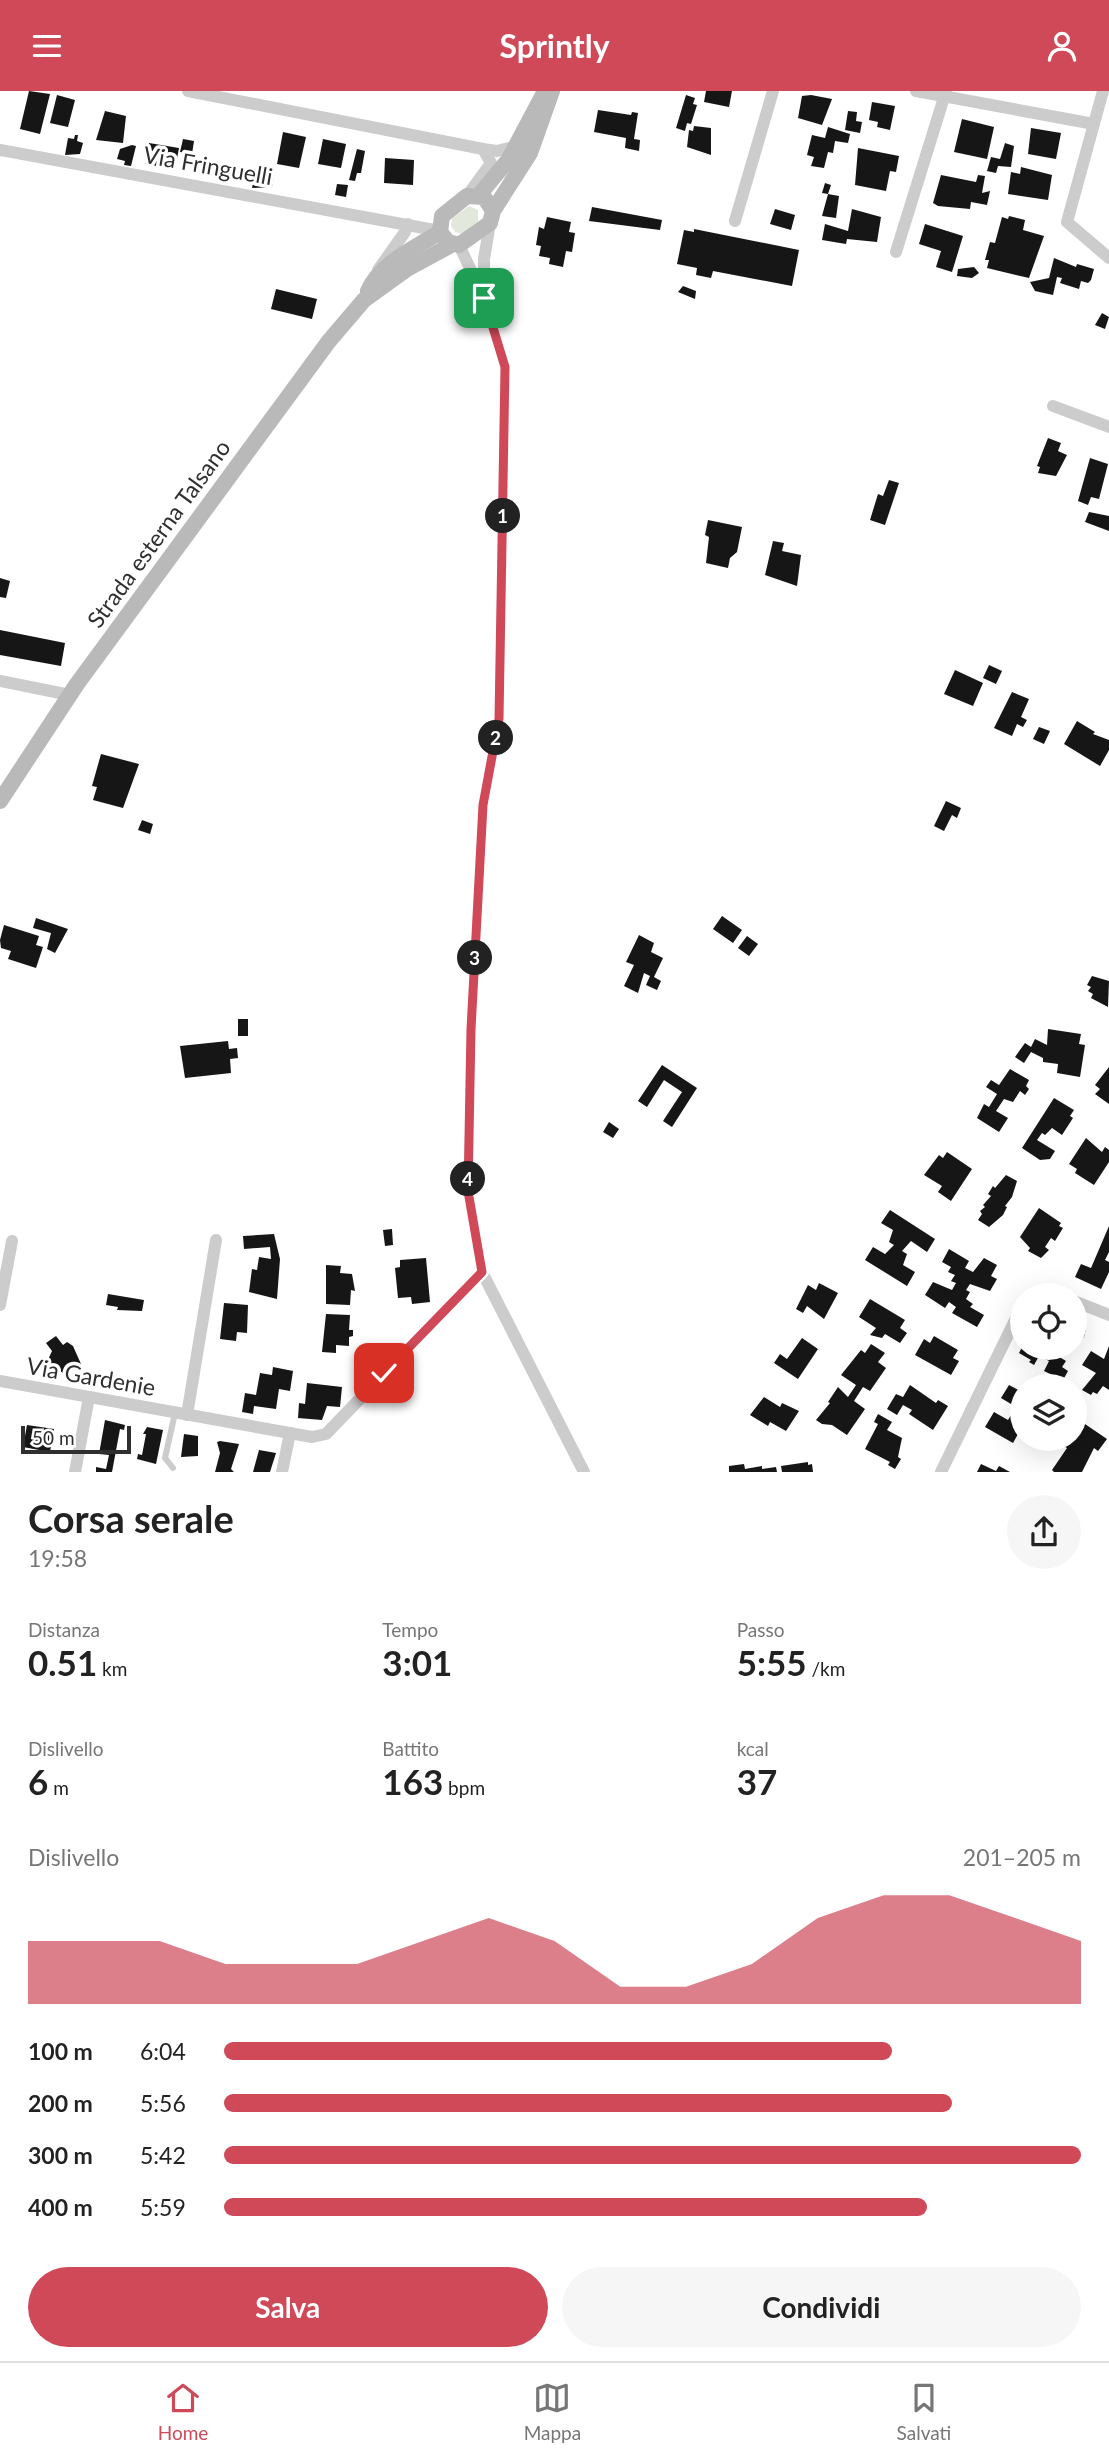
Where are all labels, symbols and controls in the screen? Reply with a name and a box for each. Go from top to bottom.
text: Sprintly [499,26,610,65]
icon: menu [28,27,66,65]
icon: person [1043,27,1081,65]
street label: Via Fringuelli [141,140,275,190]
pin [454,268,514,328]
icon: arrive [465,279,503,317]
street label: Strada esterna Talsano [81,434,236,633]
pin: 1 [486,499,520,533]
text: 1 [497,504,508,527]
pin: 2 [478,721,514,755]
text: 2 [490,726,501,749]
pin: 3 [458,941,492,975]
text: 3 [469,946,480,969]
pin: 4 [450,1161,486,1197]
text: 4 [462,1167,473,1190]
map controls [1010,1283,1087,1451]
button: locate [1010,1283,1087,1360]
pin [354,1343,414,1403]
street label: Via Gardenie [25,1351,158,1401]
icon: check [365,1354,403,1392]
button: layers [1010,1374,1087,1451]
scale bar [21,1423,131,1455]
text: 50 m [32,1426,75,1449]
text: Corsa serale [28,1495,234,1541]
button: share [1007,1495,1081,1569]
text: 19:58 [28,1544,87,1572]
text: Distanza [28,1618,100,1641]
text: Tempo [382,1618,438,1641]
text: Passo [737,1618,784,1641]
text: 0.51 [28,1641,97,1683]
text: 3:01 [382,1641,452,1683]
text: 5:55 [737,1641,807,1683]
text: km [97,1657,127,1680]
text: /km [807,1657,845,1680]
text: Dislivello [28,1737,103,1760]
text: Battito [382,1737,439,1760]
text: kcal [737,1737,769,1760]
text: 6 [28,1760,48,1802]
text: 163 [382,1760,443,1802]
text: 37 [737,1760,777,1802]
text: m [48,1776,69,1799]
text: bpm [443,1776,485,1799]
text: Dislivello [28,1843,119,1871]
text: 201–205 m [963,1843,1081,1871]
text: 100 m [28,2037,93,2065]
text: 6:04 [140,2037,186,2065]
text: 200 m [28,2089,93,2117]
text: 5:56 [140,2089,186,2117]
text: 300 m [28,2141,93,2169]
text: 5:42 [140,2141,186,2169]
text: 400 m [28,2193,93,2221]
text: 5:59 [140,2193,186,2221]
button: Salva [28,2267,548,2347]
button: Condividi [562,2267,1081,2347]
tab: Home [158,2379,208,2444]
tab: Mappa [524,2379,581,2444]
tab: Salvati [897,2379,951,2444]

